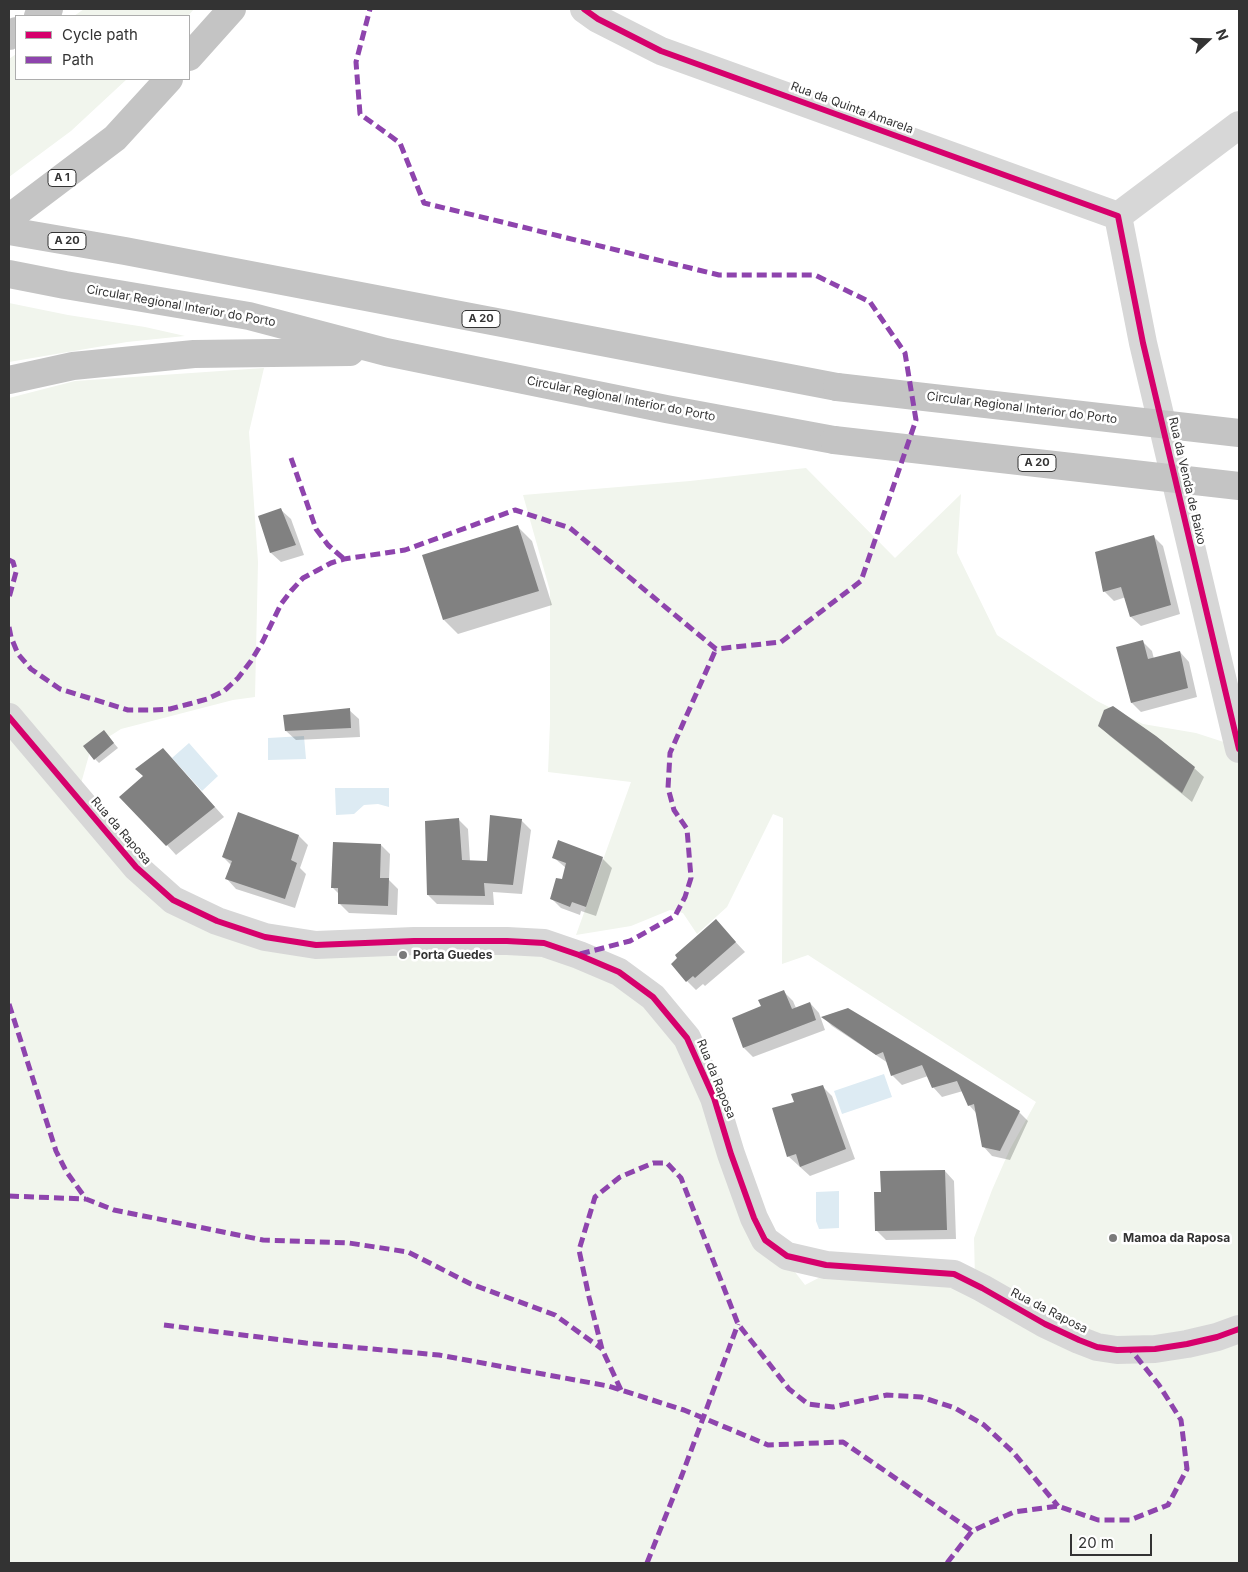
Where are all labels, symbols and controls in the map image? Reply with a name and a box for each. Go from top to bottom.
legend [15,15,190,80]
north arrow [1183,15,1233,65]
text: Cycle path [62,25,138,44]
text: N [1213,26,1232,42]
text: Path [62,50,94,69]
street label: Rua da Quinta Amarela [789,79,915,137]
road number: A 1 [48,170,76,187]
road number: A 20 [48,232,86,250]
street label: Circular Regional Interior do Porto [85,282,277,330]
road number: A 20 [462,310,500,328]
street label: Circular Regional Interior do Porto [525,374,717,424]
street label: Circular Regional Interior do Porto [926,389,1118,427]
street label: Rua da Venda de Baixo [1165,416,1209,546]
road number: A 20 [1018,454,1056,472]
street label: Rua da Raposa [88,794,154,868]
place label: Porta Guedes [413,948,492,962]
marker: Porta Guedes [397,949,409,961]
street label: Rua da Raposa [694,1037,738,1121]
place label: Mamoa da Raposa [1123,1231,1230,1245]
marker: Mamoa da Raposa [1107,1232,1119,1244]
street label: Rua da Raposa [1008,1285,1090,1337]
scale bar [1073,1524,1156,1556]
text: 20 m [1078,1533,1114,1552]

